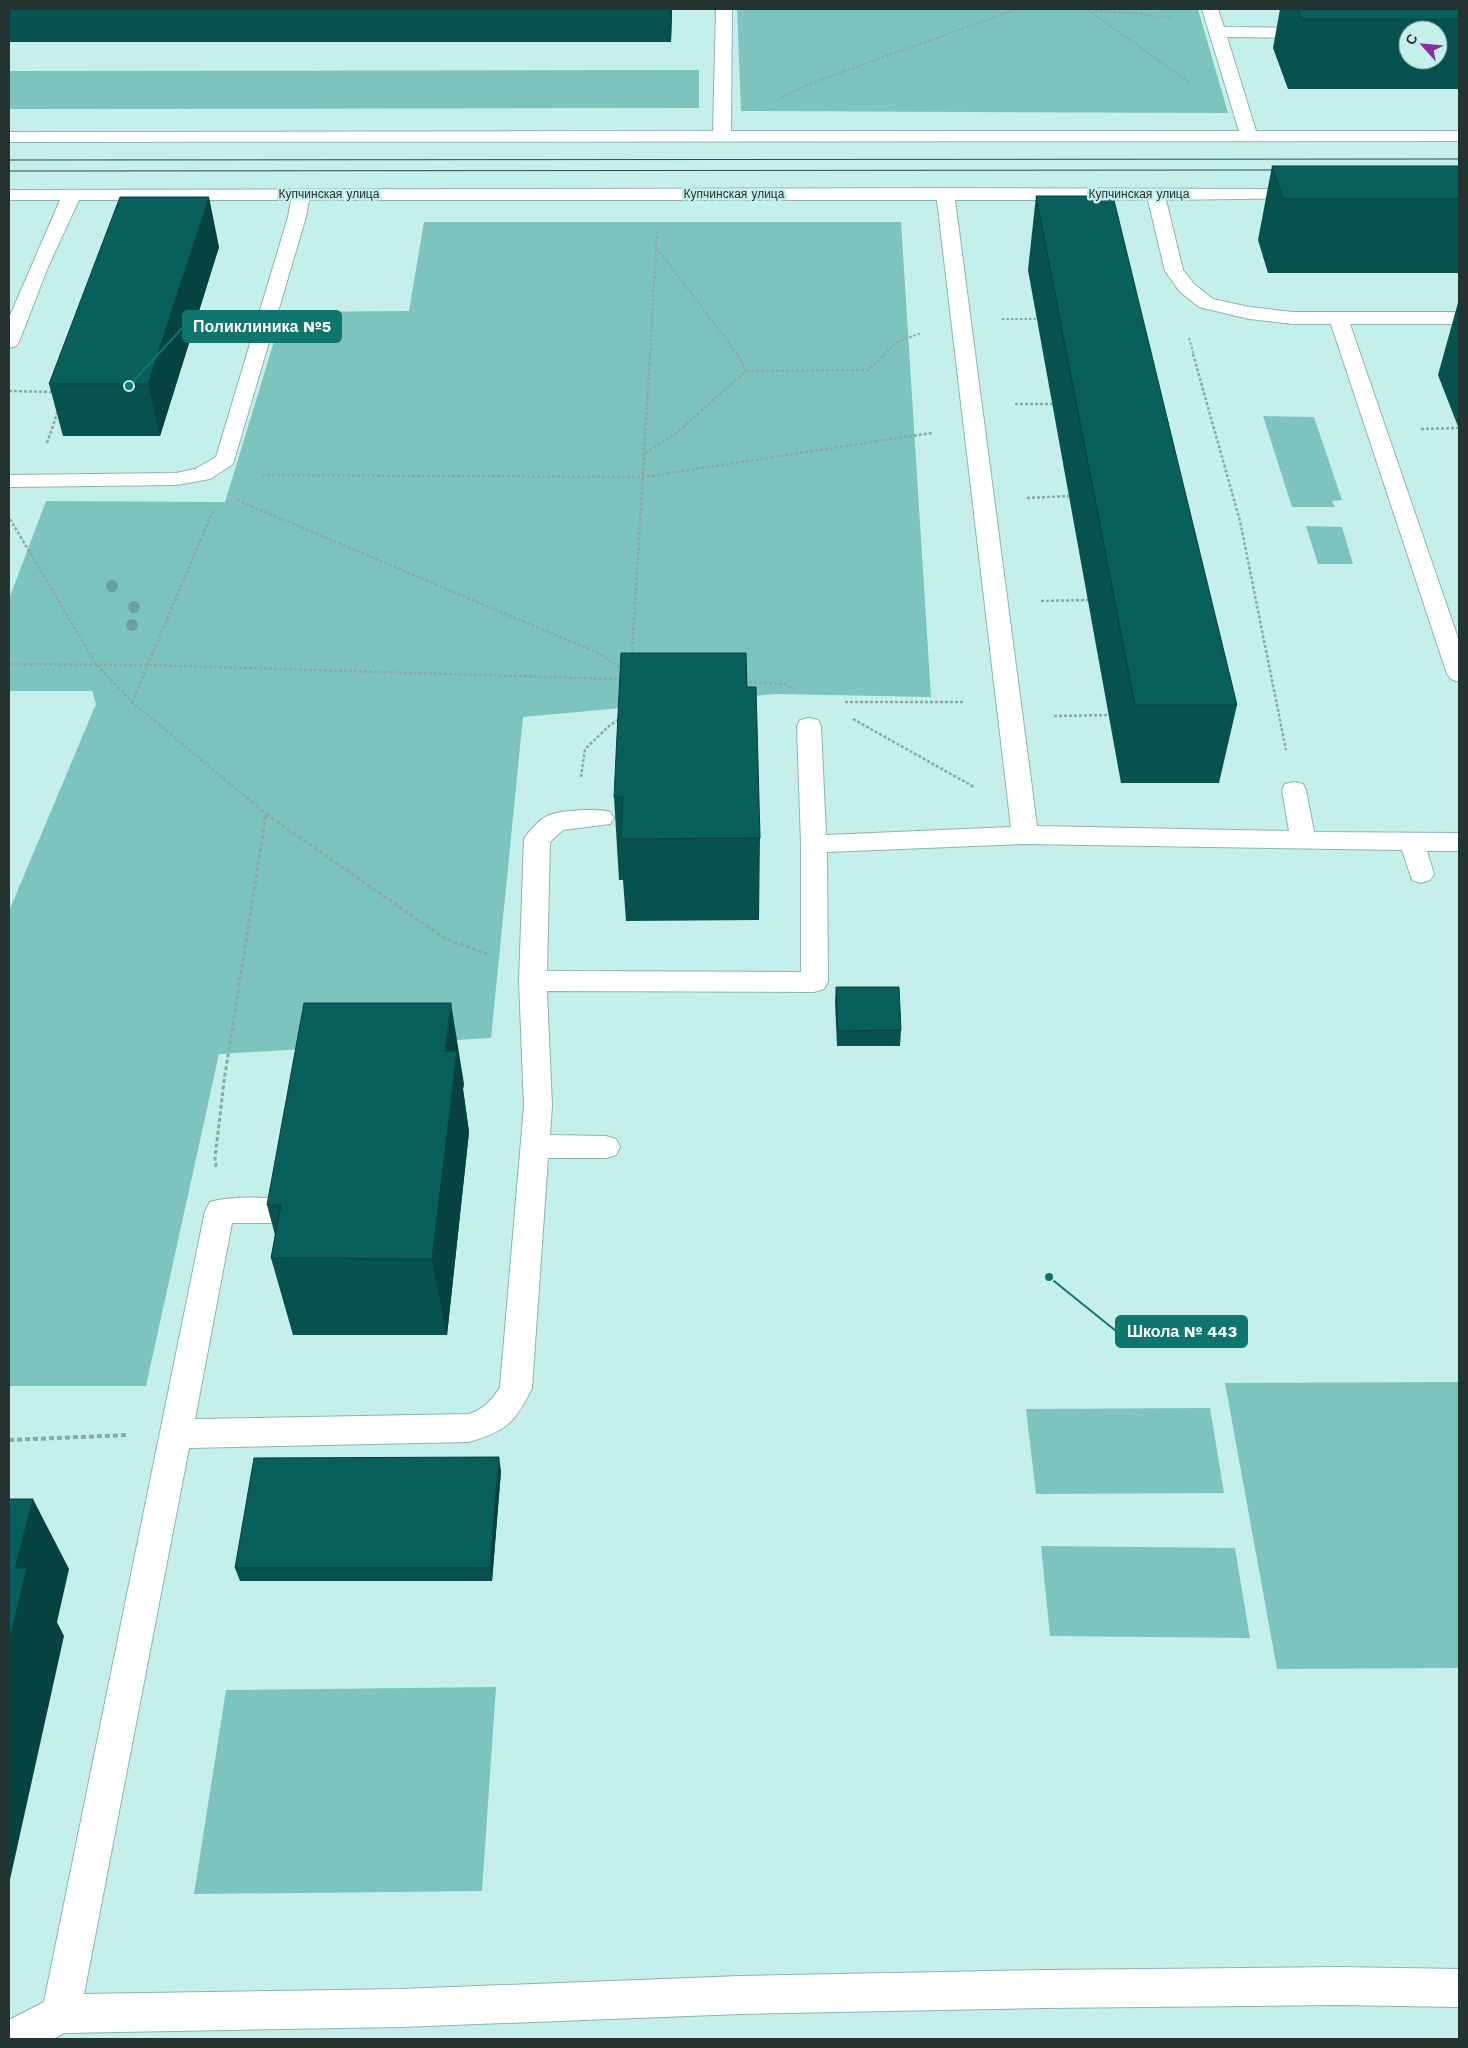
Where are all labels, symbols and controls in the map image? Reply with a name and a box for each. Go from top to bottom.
north arrow [1398,20,1448,70]
text: С [1402,31,1421,47]
street label: Купчинская улица [279,187,380,201]
street label: Купчинская улица [684,187,785,201]
street label: Купчинская улица [1089,187,1190,201]
callout: Поликлиника №5 [183,311,341,342]
text: Поликлиника №5 [193,317,331,336]
callout: Школа № 443 [1116,1316,1247,1347]
text: Школа № 443 [1127,1322,1237,1341]

